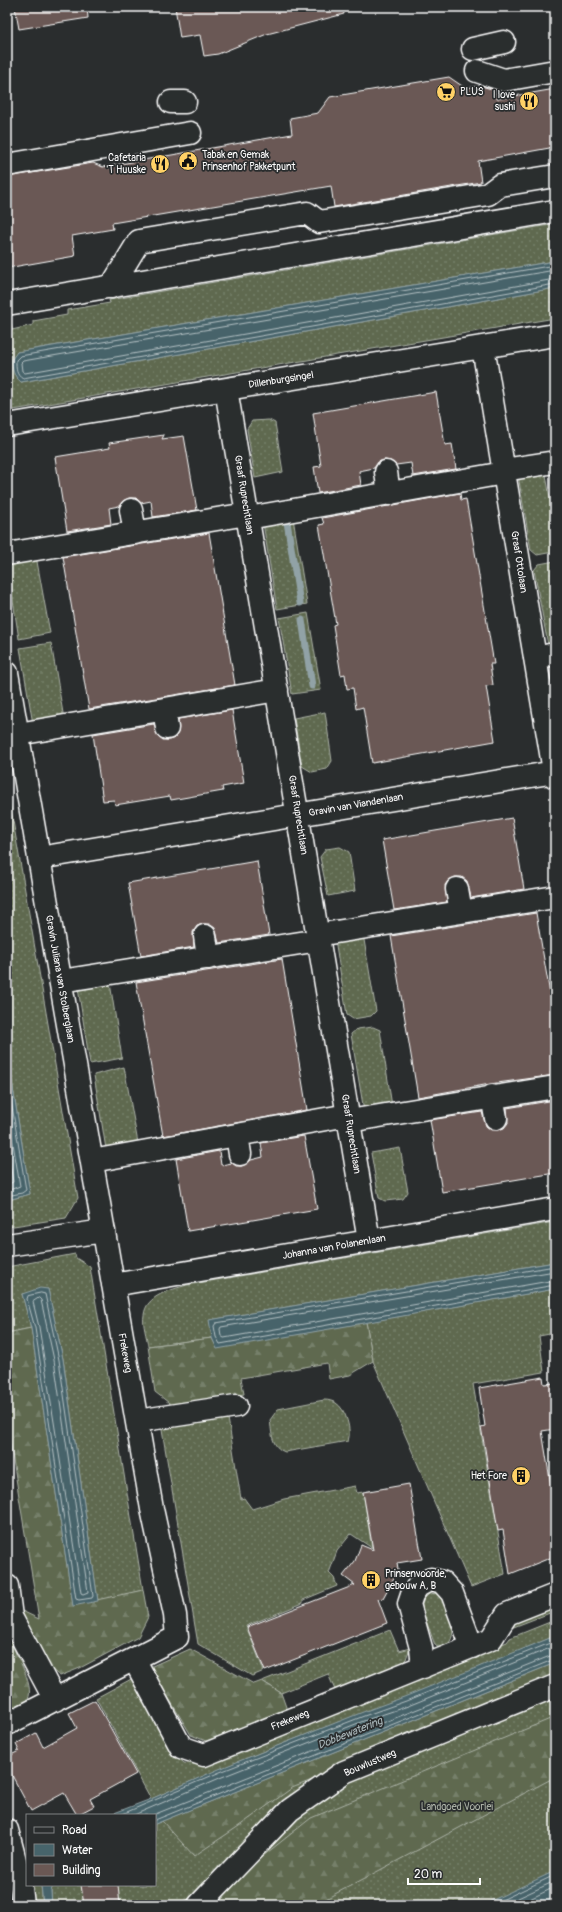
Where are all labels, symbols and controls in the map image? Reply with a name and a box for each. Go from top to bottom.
supermarket icon: PLUS [435,81,457,103]
place label: PLUS [460,86,484,98]
place label: I love sushi [493,89,515,113]
restaurant icon: I love sushi [518,90,540,112]
place label: Tabak en Gemak Prinsenhof Pakketpunt [202,149,297,173]
public building icon: Tabak en Gemak Prinsenhof Pakketpunt [177,150,199,172]
place label: Cafetaria 'T Huuske [106,152,146,176]
restaurant icon: Cafetaria 'T Huuske [149,153,171,175]
street label: Dillenburgsingel [248,369,314,391]
street label: Graaf Ruprechtlaan [232,454,256,536]
street label: Graaf Ottolaan [508,530,530,594]
street label: Graaf Ruprechtlaan [286,774,310,856]
street label: Gravin van Viandenlaan [308,791,405,819]
street label: Gravin Juliana van Stolberglaan [43,914,77,1044]
street label: Graaf Ruprechtlaan [339,1093,363,1175]
street label: Johanna van Polanenlaan [281,1232,387,1262]
street label: Frekeweg [116,1332,134,1374]
building icon: Het Fore [510,1465,532,1487]
place label: Het Fore [471,1470,507,1482]
place label: Prinsenvoorde, gebouw A, B [385,1568,446,1592]
building icon: Prinsenvoorde, gebouw A, B [360,1569,382,1591]
street label: Frekeweg [269,1707,311,1733]
water label: Dobbewatering [316,1714,386,1752]
street label: Bouwlustweg [342,1747,398,1779]
park label: Landgoed Voorlei [421,1801,493,1813]
legend [26,1814,156,1886]
text: Road [62,1823,87,1838]
text: Water [62,1843,93,1858]
scale bar [408,1860,480,1886]
text: Building [62,1863,101,1878]
text: 20 m [414,1867,443,1882]

